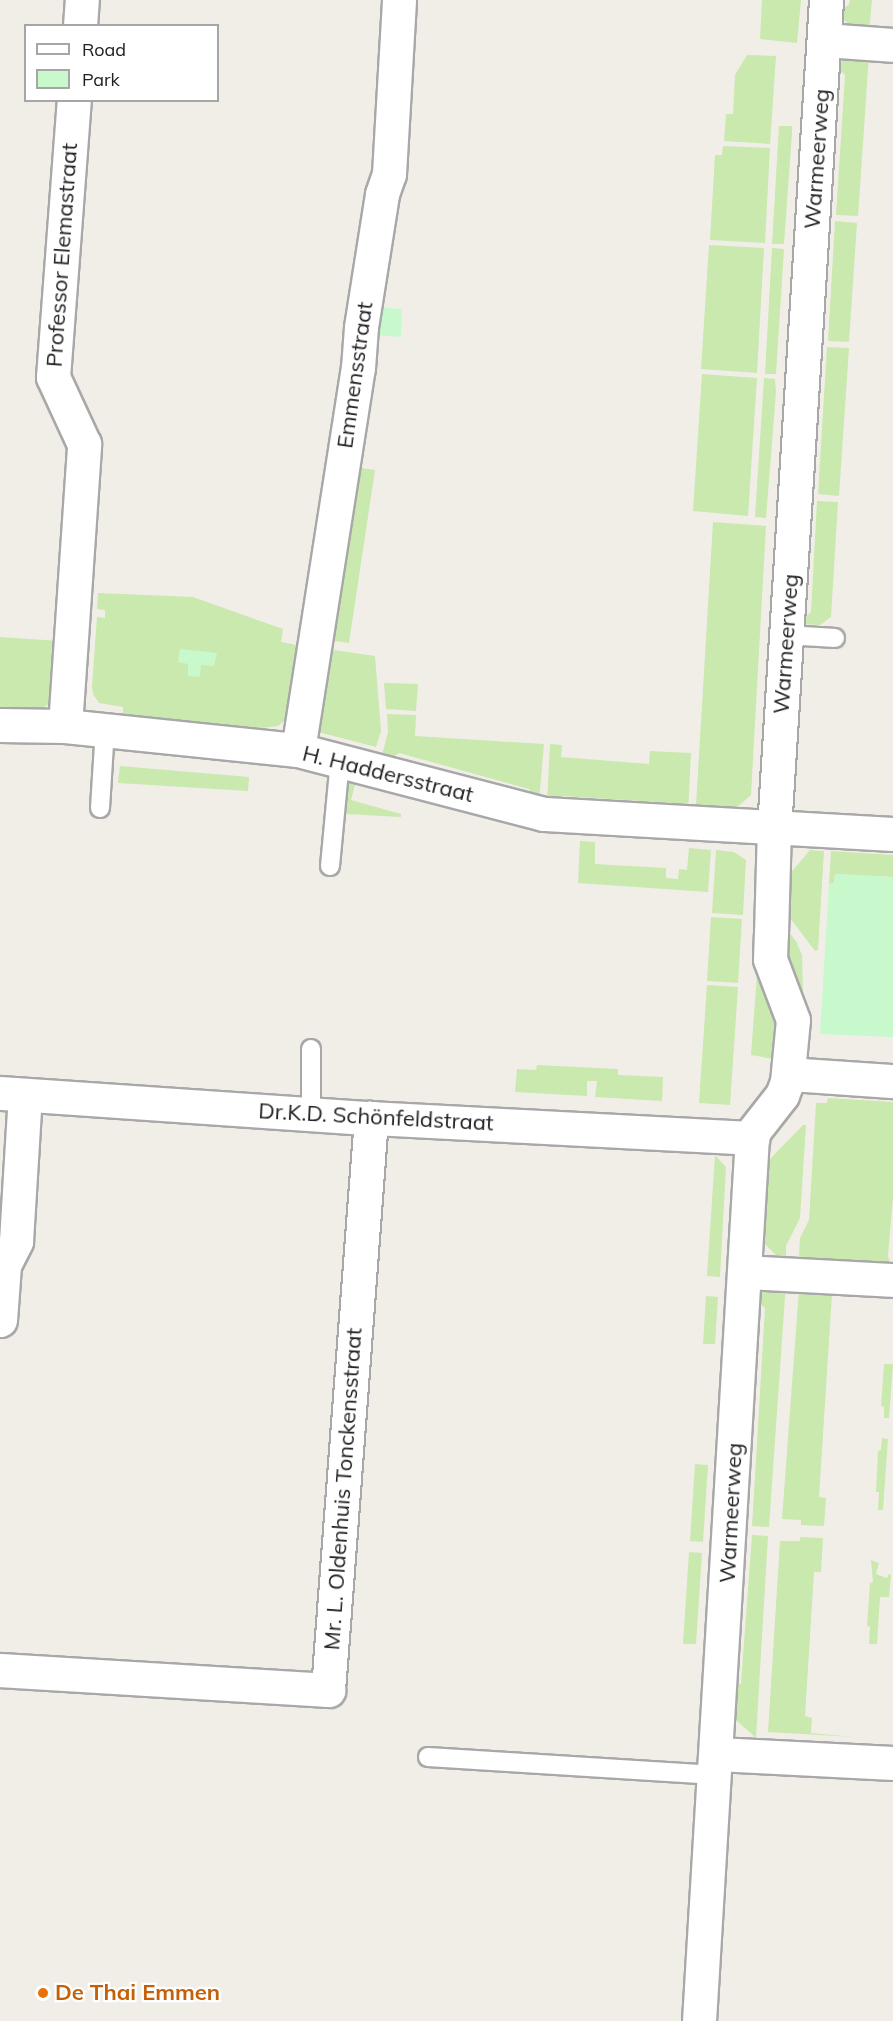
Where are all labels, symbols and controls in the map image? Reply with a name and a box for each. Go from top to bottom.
legend [24,24,219,102]
text: Road [82,38,126,61]
text: Park [82,68,120,91]
street label: Warmeerweg [799,88,835,230]
street label: Professor Elemastraat [41,142,83,368]
street label: Emmensstraat [332,300,378,450]
street label: Warmeerweg [768,573,804,715]
street label: H. Haddersstraat [300,740,476,808]
street label: Dr.K.D. Schönfeldstraat [258,1098,494,1136]
street label: Mr. L. Oldenhuis Tonckensstraat [319,1327,367,1651]
street label: Warmeerweg [714,1442,748,1584]
place label: De Thai Emmen [55,1980,220,2006]
marker: De Thai Emmen [36,1986,50,2000]

